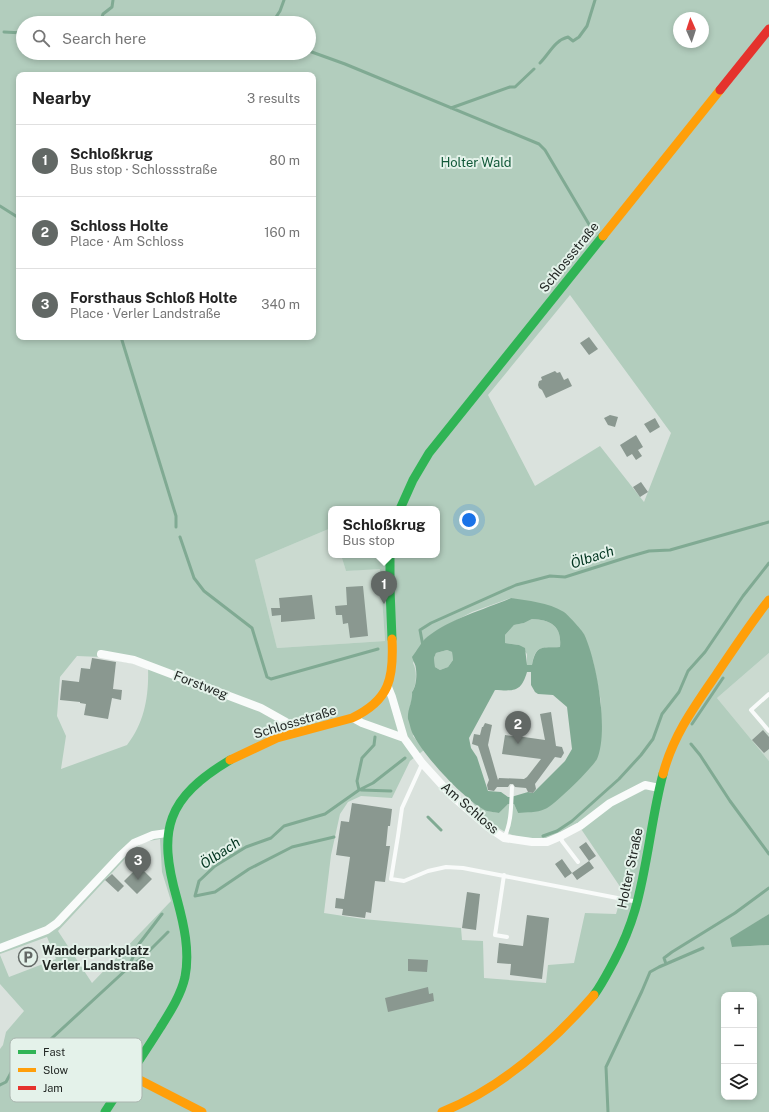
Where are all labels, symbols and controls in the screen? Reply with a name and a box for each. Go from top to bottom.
north arrow [673,12,709,48]
search box [16,16,316,60]
icon: search [30,27,52,49]
text: Search here [62,30,146,47]
text: Nearby [32,88,91,108]
text: 3 results [247,91,300,106]
text: Schloßkrug [70,145,153,162]
text: 1 [42,153,48,168]
text: 80 m [269,153,300,168]
park label: Holter Wald [440,155,512,170]
text: Bus stop · Schlossstraße [70,162,217,177]
text: Schloss Holte [70,217,168,234]
street label: Schlossstraße [536,219,602,295]
text: 2 [41,225,49,240]
text: 160 m [264,225,300,240]
text: Place · Am Schloss [70,234,184,249]
text: Forsthaus Schloß Holte [70,289,237,306]
text: 3 [41,297,49,312]
text: 340 m [261,297,300,312]
text: Place · Verler Landstraße [70,306,221,321]
popup [328,506,440,558]
your location [459,510,479,530]
text: Schloßkrug [342,516,426,533]
text: Bus stop [342,533,395,548]
water label: Ölbach [568,541,616,571]
pin: 1 [371,571,397,604]
street label: Forstweg [172,668,230,702]
street label: Schlossstraße [252,702,338,742]
pin: 2 [505,711,531,744]
street label: Am Schloss [438,779,502,837]
street label: Holter Straße [614,826,646,910]
water label: Ölbach [196,832,243,872]
pin: 3 [125,847,151,880]
place label: Wanderparkplatz Verler Landstraße [42,943,154,973]
parking icon: Wanderparkplatz Verler Landstraße [17,946,39,968]
map controls [721,992,757,1100]
button: + [721,992,757,1028]
button: − [721,1028,757,1064]
legend [10,1038,142,1102]
text: Fast [43,1046,65,1058]
text: Slow [43,1064,69,1076]
button: layers [721,1064,757,1100]
text: Jam [43,1082,63,1094]

